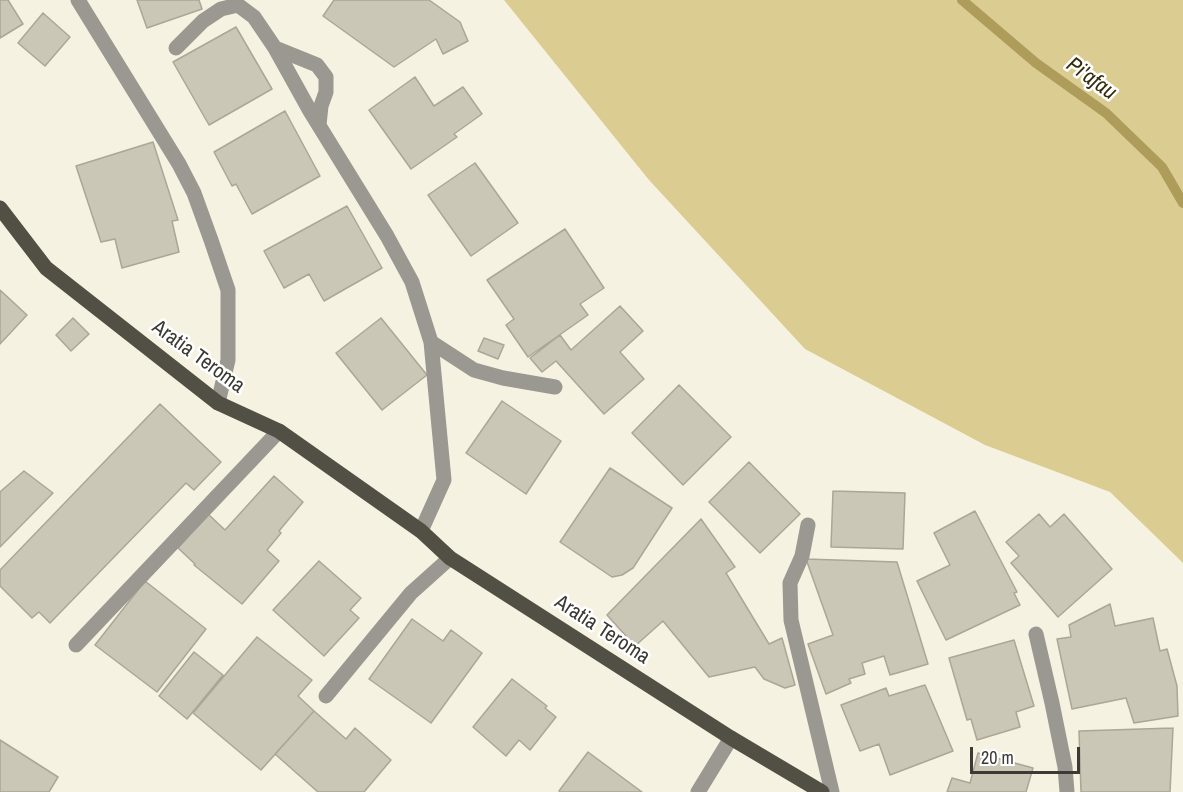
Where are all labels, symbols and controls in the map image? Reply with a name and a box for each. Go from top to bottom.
water label: Pi'afau [1061,52,1121,106]
street label: Aratia Teroma [147,315,249,399]
street label: Aratia Teroma [550,590,654,670]
scale bar [973,735,1082,773]
text: 20 m [981,745,1014,770]

